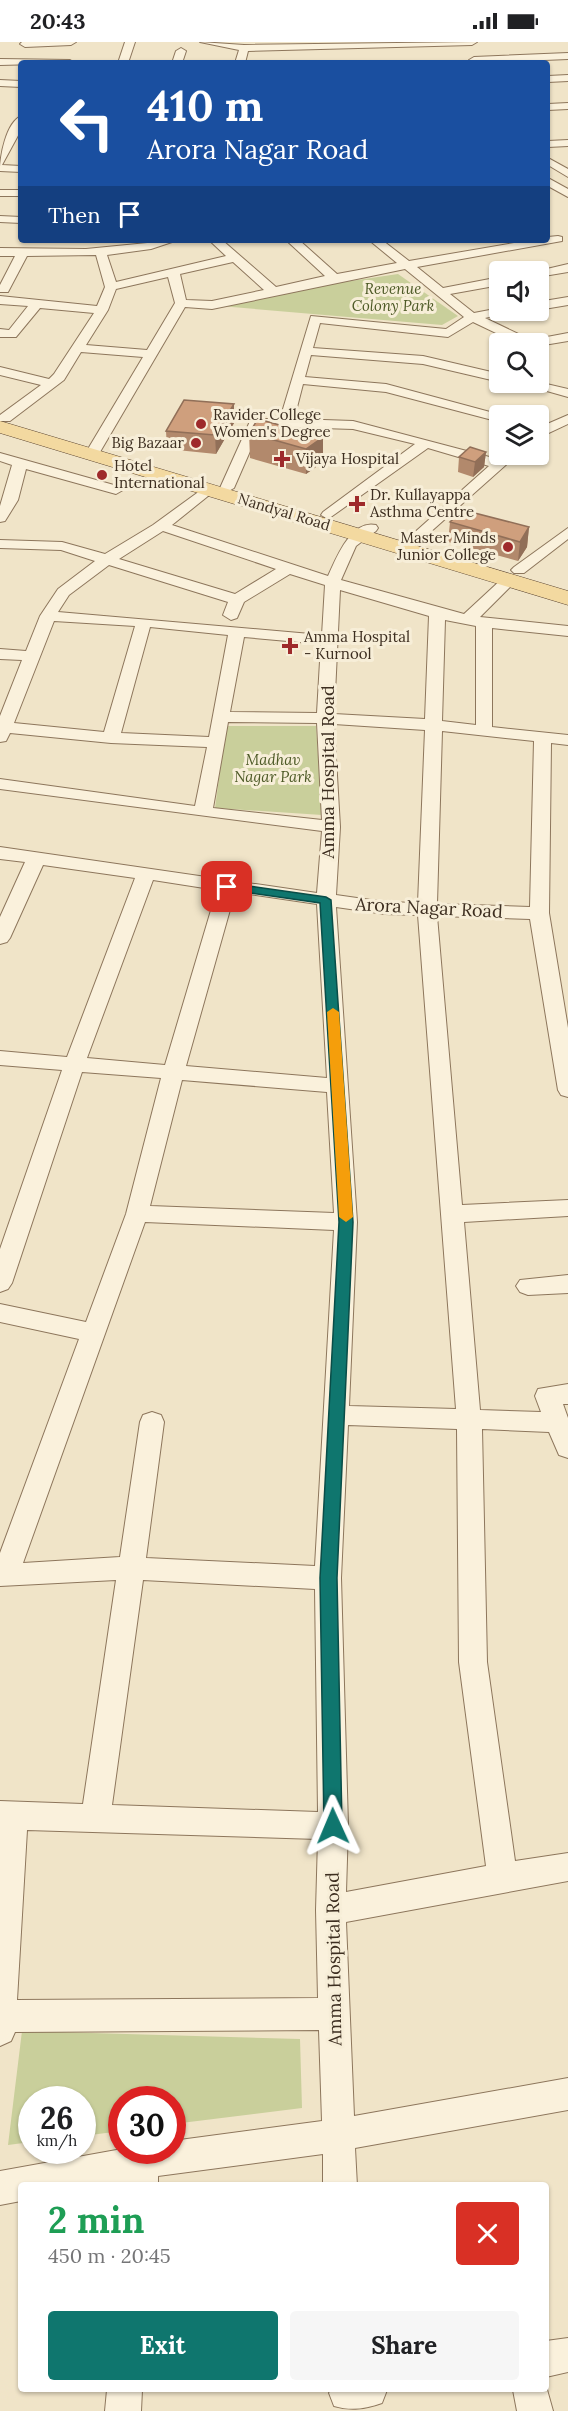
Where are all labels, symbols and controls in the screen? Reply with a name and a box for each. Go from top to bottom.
text: 20:43 [30,7,86,35]
text: 410 m [147,79,263,133]
icon: left [48,84,126,162]
text: Arora Nagar Road [147,132,368,166]
icon: arrive [113,198,146,231]
text: Then [48,201,101,229]
map controls [489,261,549,465]
button: sound [489,261,549,321]
park label: Revenue Colony Park [352,279,434,315]
button: search [489,333,549,393]
place label: Ravider College Women's Degree [213,405,331,441]
button: layers [489,405,549,465]
marker: Ravider College Women's Degree [194,417,208,431]
place label: Big Bazaar [112,433,184,452]
marker: Big Bazaar [189,436,203,450]
place label: Vijaya Hospital [295,449,399,468]
marker: Vijaya Hospital [273,450,291,468]
place label: Hotel International [114,456,205,492]
marker: Hotel International [95,468,109,482]
place label: Dr. Kullayappa Asthma Centre [369,485,474,521]
street label: Nandyal Road [236,488,333,535]
marker: Dr. Kullayappa Asthma Centre [348,495,366,513]
place label: Master Minds Junior College [396,528,496,564]
marker: Master Minds Junior College [501,540,515,554]
place label: Amma Hospital - Kurnool [303,627,410,663]
marker: Amma Hospital - Kurnool [281,637,299,655]
street label: Amma Hospital Road [316,685,339,860]
park label: Madhav Nagar Park [234,750,312,786]
pin [201,861,252,912]
icon: arrive [210,870,243,903]
street label: Arora Nagar Road [354,892,504,923]
position arrow [301,1794,365,1858]
street label: Amma Hospital Road [320,1872,347,2047]
speed limit sign: 30 [108,2086,186,2164]
text: 26 [40,2099,74,2137]
text: km/h [37,2131,77,2150]
text: 2 min [48,2197,145,2243]
button: close [456,2202,519,2265]
text: 450 m · 20:45 [48,2243,171,2268]
button: Exit [48,2311,278,2380]
button: Share [290,2311,519,2380]

